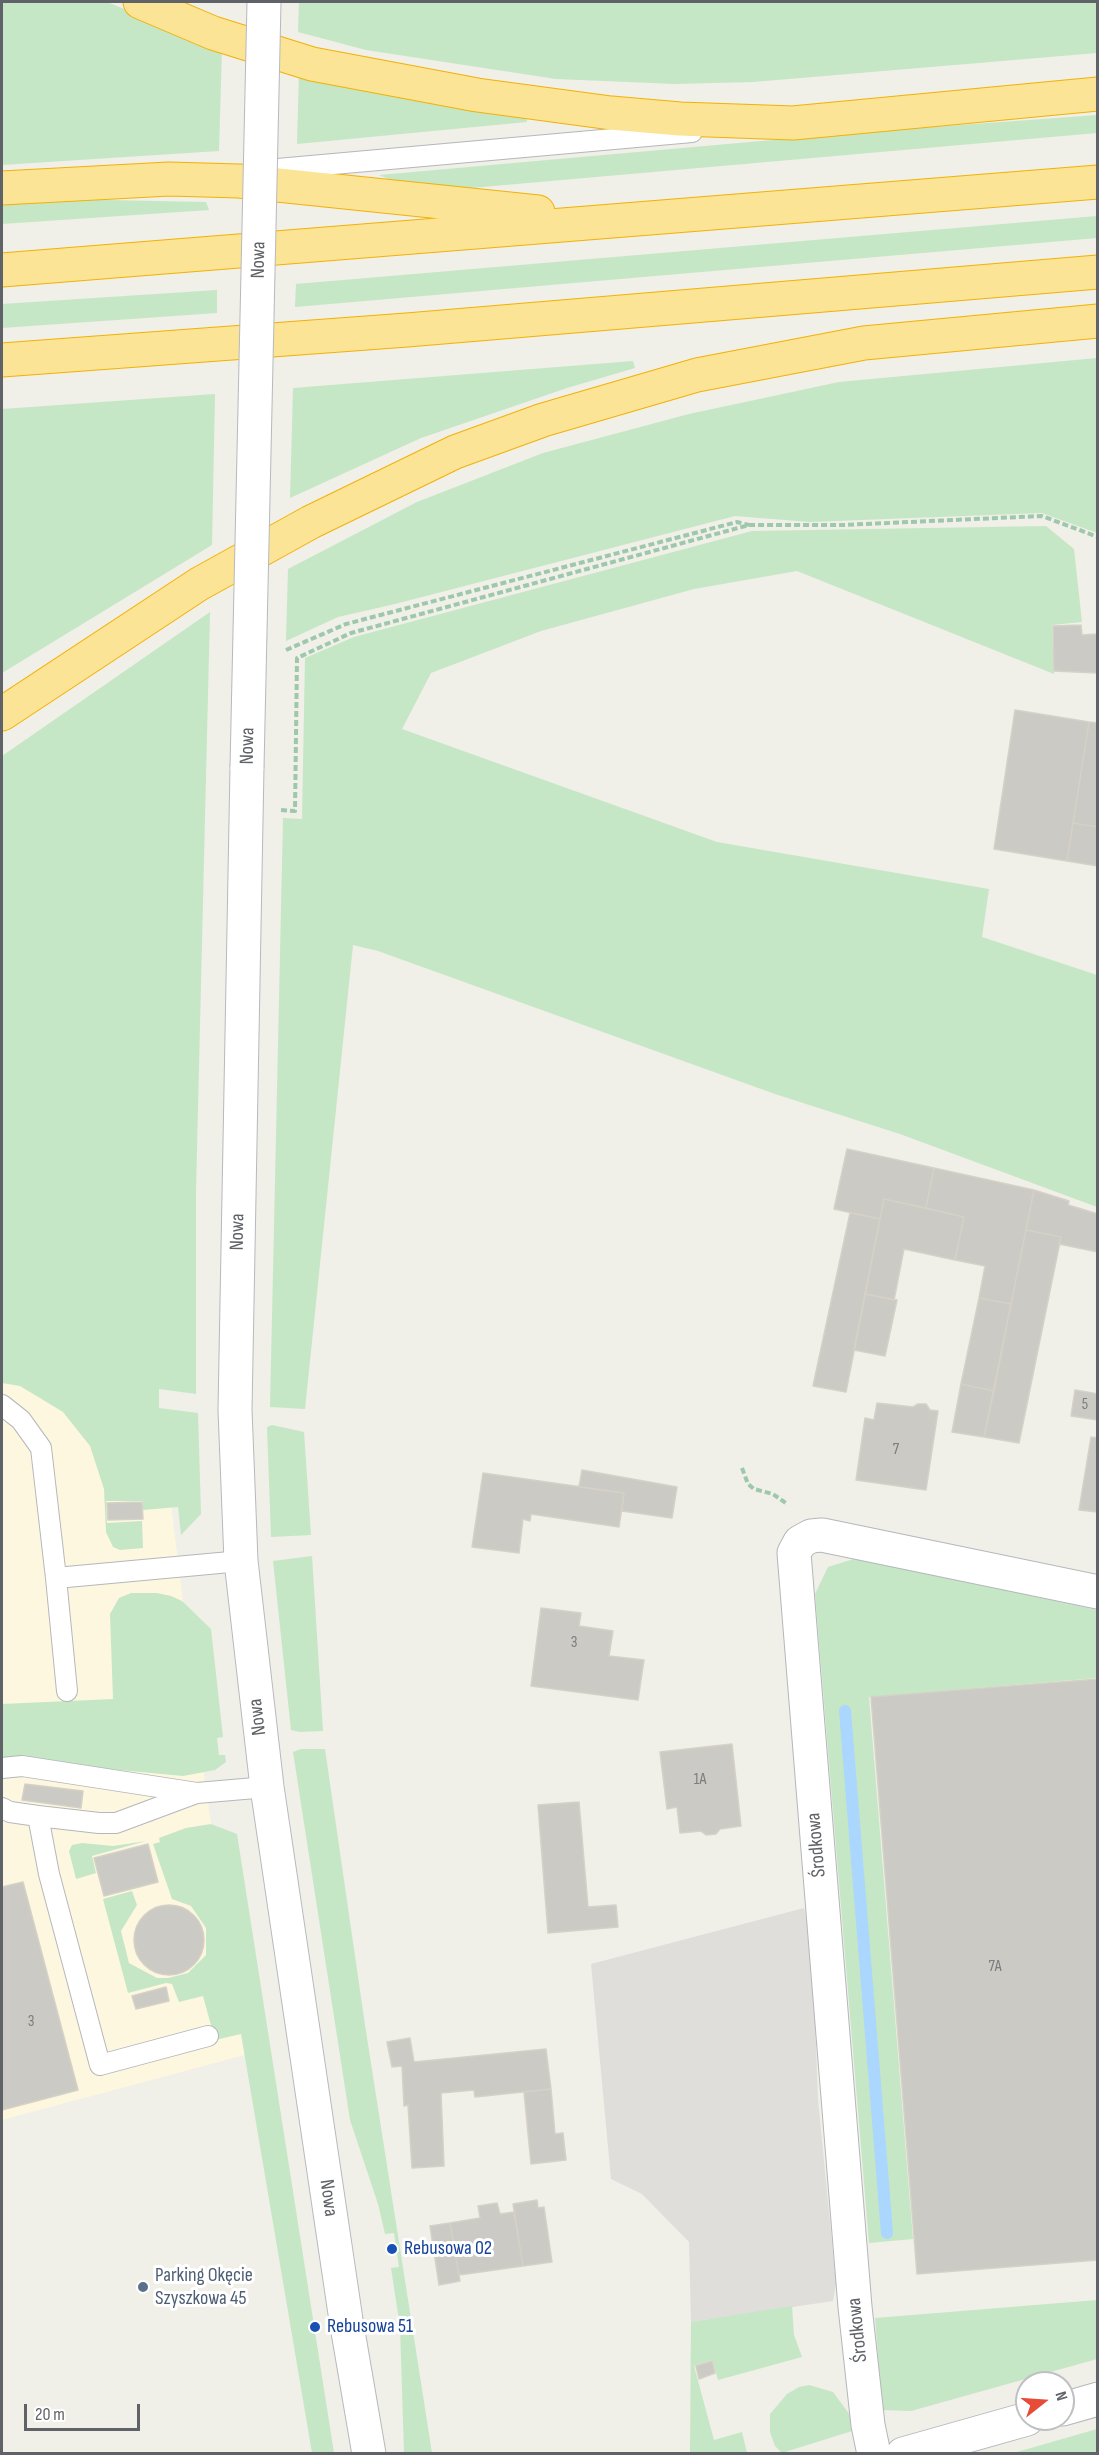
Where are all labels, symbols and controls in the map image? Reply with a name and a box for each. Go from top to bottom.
street label: Nowa [247,241,271,279]
street label: Nowa [236,727,260,765]
street label: Nowa [226,1213,250,1251]
house number: 5 [1082,1395,1088,1415]
house number: 7 [893,1440,899,1460]
house number: 3 [571,1633,577,1653]
street label: Nowa [244,1697,272,1737]
house number: 1A [694,1770,706,1790]
street label: Środkowa [802,1812,832,1878]
house number: 7A [989,1957,1001,1977]
house number: 3 [28,2012,34,2032]
street label: Nowa [314,2178,342,2218]
place label: Rebusowa 02 [404,2237,492,2261]
marker: Rebusowa 02 [385,2242,399,2256]
place label: Parking Okęcie Szyszkowa 45 [155,2264,253,2311]
marker: Parking Okęcie Szyszkowa 45 [136,2280,150,2294]
street label: Środkowa [843,2297,873,2363]
place label: Rebusowa 51 [327,2315,413,2339]
marker: Rebusowa 51 [308,2320,322,2334]
north arrow [1015,2371,1075,2431]
text: N [1050,2389,1071,2403]
scale bar [27,2392,142,2430]
text: 20 m [35,2404,65,2425]

